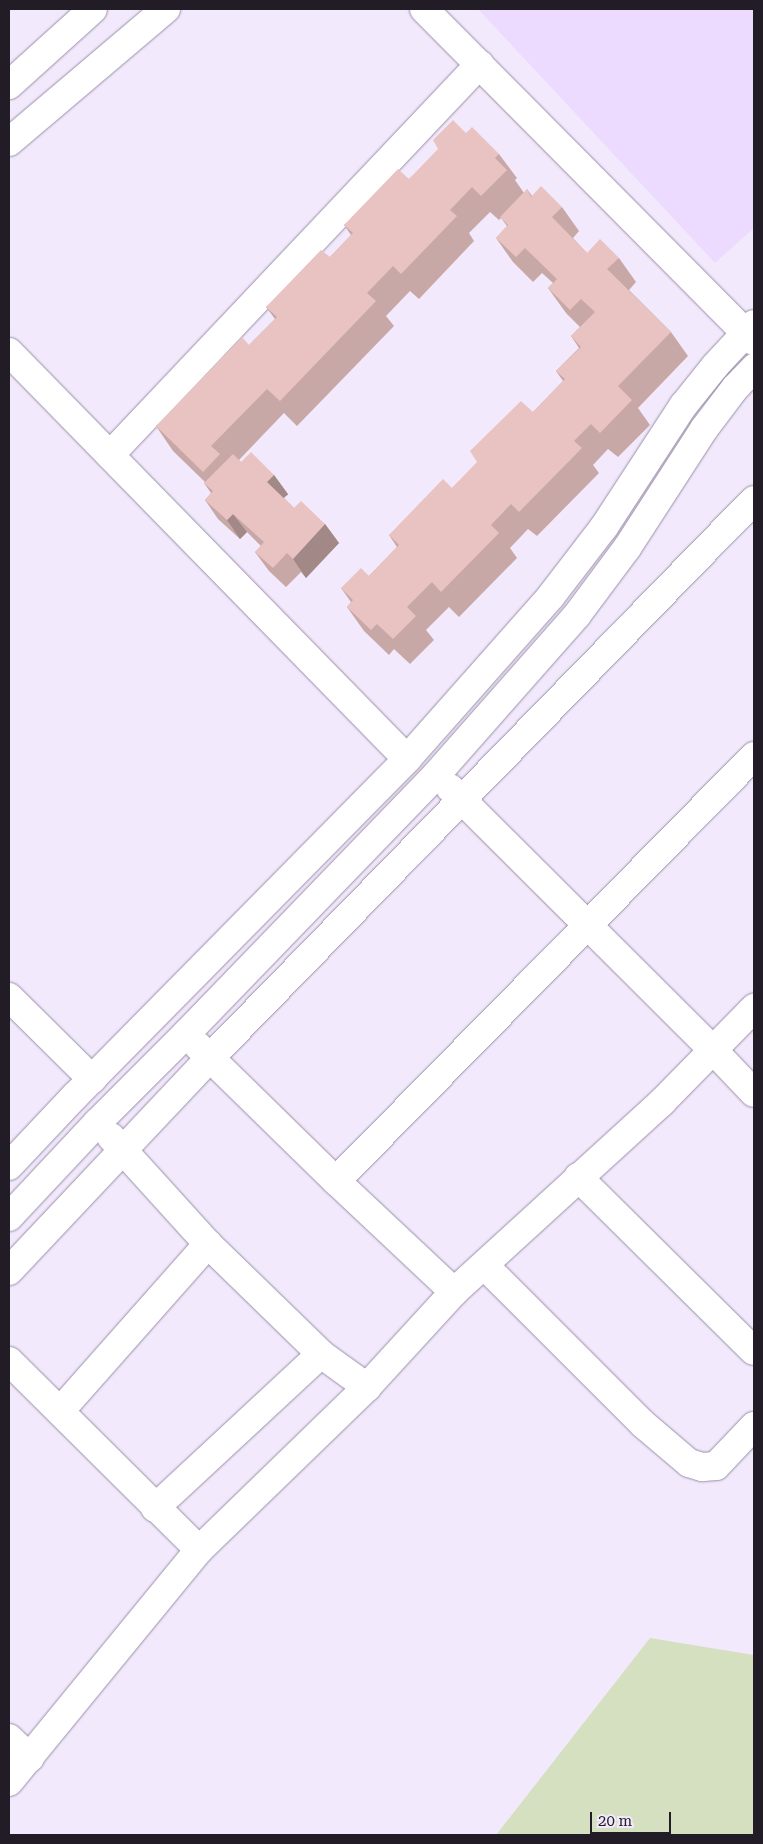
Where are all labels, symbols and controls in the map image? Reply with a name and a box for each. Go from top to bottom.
scale bar [593,1802,674,1834]
text: 20 m [598,1812,632,1830]

